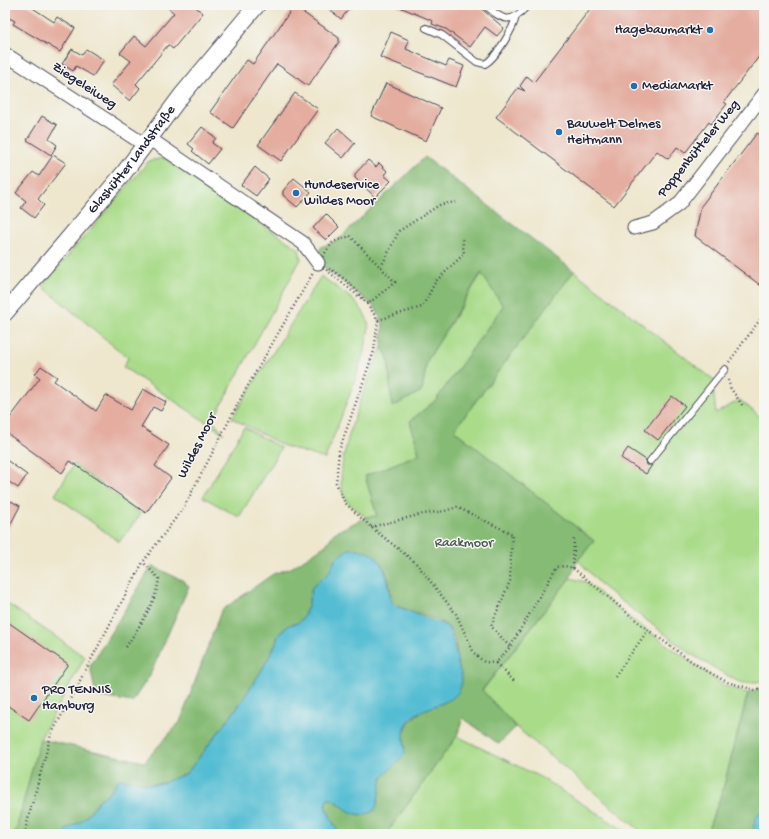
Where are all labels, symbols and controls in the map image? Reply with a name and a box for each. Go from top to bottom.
place label: Hagebaumarkt [615,22,703,39]
marker: Hagebaumarkt [705,25,715,35]
street label: Ziegeleiweg [48,59,120,113]
place label: MediaMarkt [642,78,714,95]
marker: MediaMarkt [629,81,639,91]
street label: Poppenbütteler Weg [654,97,744,202]
street label: Glashütter Landstraße [84,102,180,218]
place label: Bauwelt Delmes Heitmann [566,116,661,149]
marker: Bauwelt Delmes Heitmann [554,127,564,137]
place label: Hundeservice Wildes Moor [304,177,380,210]
marker: Hundeservice Wildes Moor [291,188,301,198]
street label: Wildes Moor [174,410,222,482]
park label: Raakmoor [435,535,494,552]
place label: PRO TENNIS Hamburg [41,682,112,715]
marker: PRO TENNIS Hamburg [29,693,39,703]

